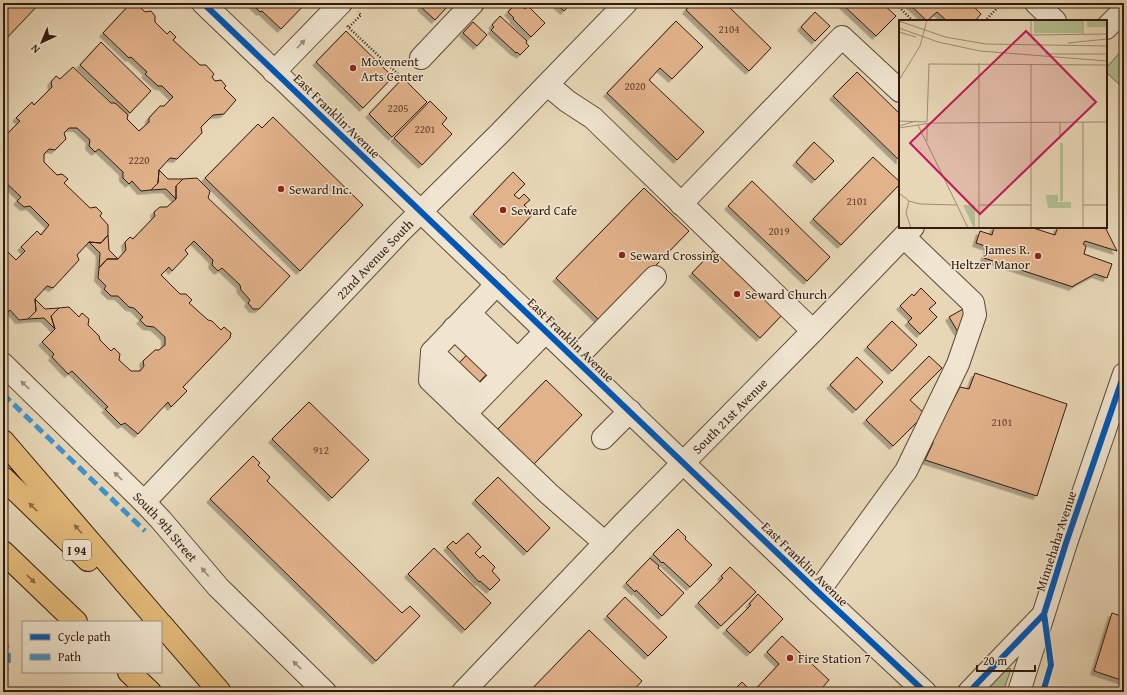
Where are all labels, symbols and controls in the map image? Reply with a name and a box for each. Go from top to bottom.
inset map [899,20,1107,228]
house number: 2104 [718,21,740,37]
north arrow [22,22,62,62]
one-way arrow [297,39,306,49]
text: N [26,40,43,58]
place label: Movement Arts Center [361,52,424,86]
marker: Movement Arts Center [348,63,358,73]
street label: East Franklin Avenue [289,69,385,163]
house number: 2020 [624,78,646,94]
house number: 2205 [387,100,409,116]
house number: 2201 [414,121,436,137]
house number: 2220 [128,152,150,168]
place label: Seward Inc. [289,180,352,199]
marker: Seward Inc. [276,184,286,194]
house number: 2101 [846,193,868,209]
place label: Seward Cafe [511,201,577,220]
marker: Seward Cafe [498,205,508,215]
street label: 22nd Avenue South [332,214,418,303]
house number: 2019 [768,223,790,239]
place label: James R. Heltzer Manor [951,240,1031,274]
place label: Seward Crossing [630,246,720,265]
marker: Seward Crossing [617,250,627,260]
marker: James R. Heltzer Manor [1033,251,1043,261]
place label: Seward Church [745,285,828,304]
marker: Seward Church [732,289,742,299]
street label: East Franklin Avenue [523,293,619,387]
street label: South 21st Avenue [688,373,771,458]
one-way arrow [20,380,30,390]
house number: 2101 [991,414,1013,430]
house number: 912 [313,442,329,458]
one-way arrow [113,471,123,481]
street label: South 9th Street [129,487,202,566]
street label: Minnehaha Avenue [1031,488,1081,594]
one-way arrow [28,502,38,512]
street label: East Franklin Avenue [757,517,853,611]
one-way arrow [74,524,83,535]
road number: I 94 [63,540,91,560]
one-way arrow [201,567,210,578]
one-way arrow [26,574,36,584]
legend [22,621,162,673]
text: Cycle path [58,628,111,645]
scale bar [977,647,1035,673]
text: Path [58,648,81,665]
place label: Fire Station 7 [798,649,871,668]
text: 20 m [983,652,1007,669]
marker: Fire Station 7 [785,653,795,663]
one-way arrow [292,660,302,670]

